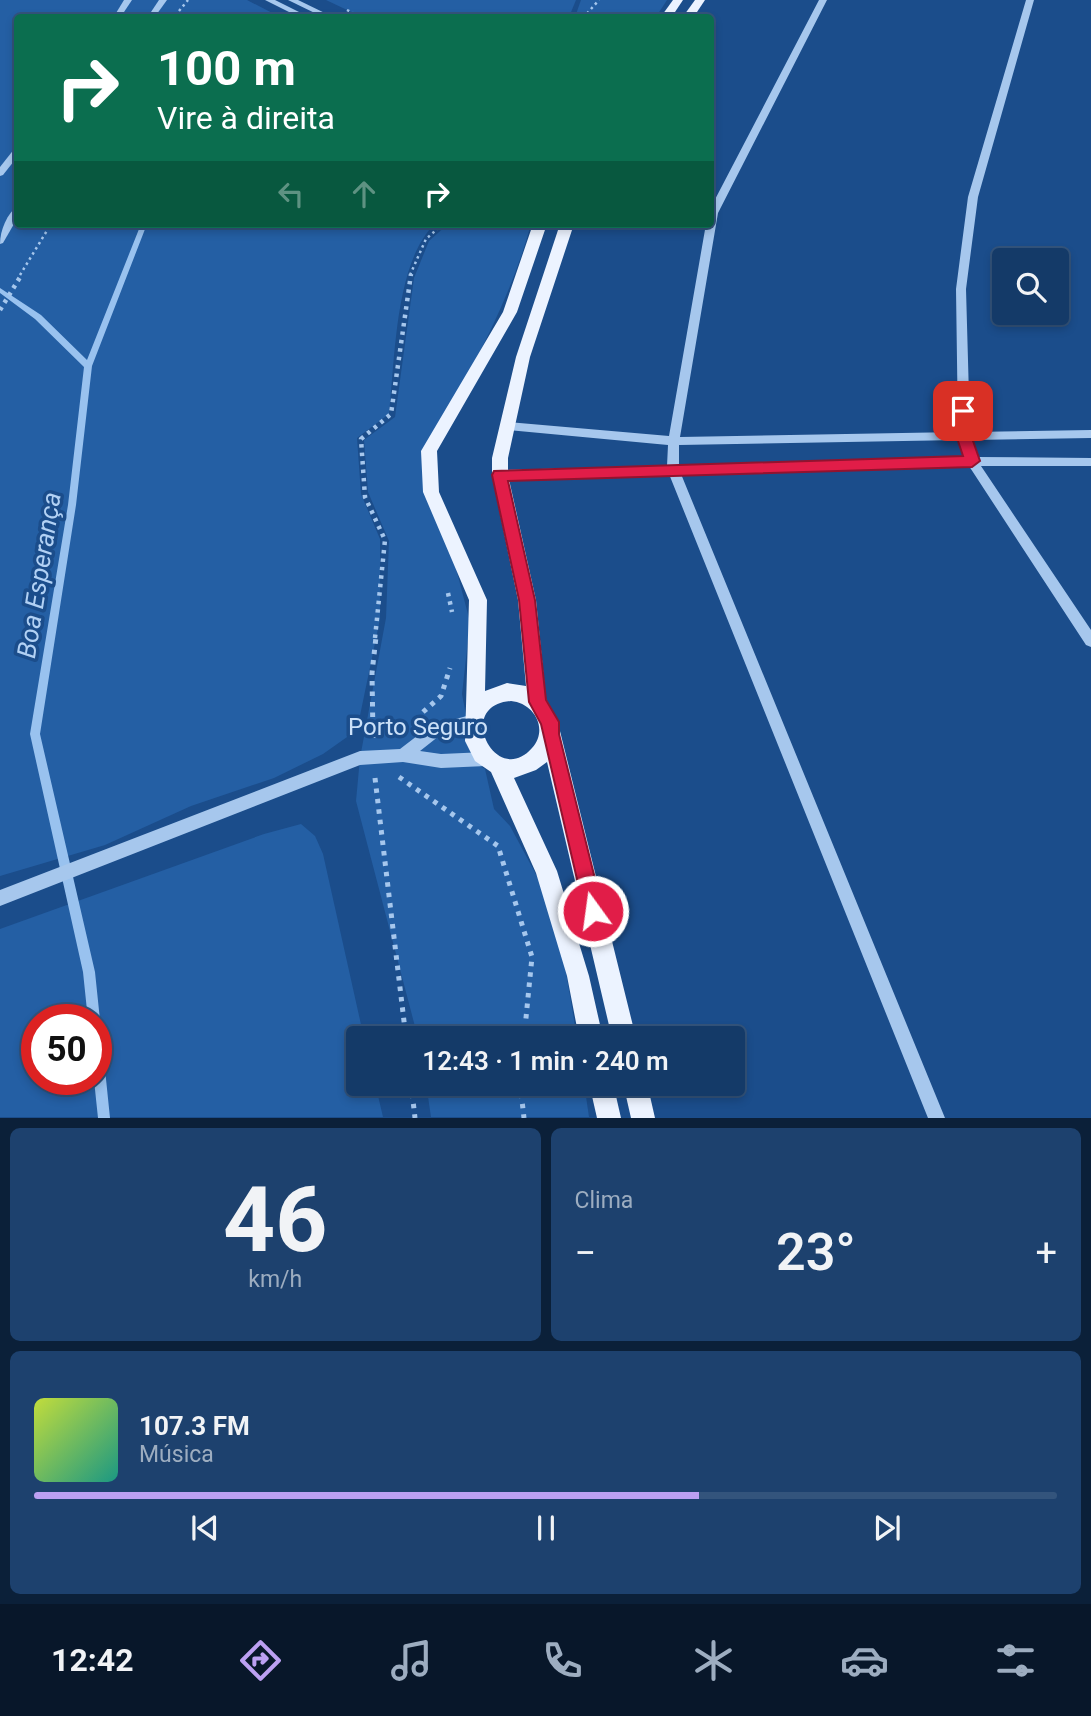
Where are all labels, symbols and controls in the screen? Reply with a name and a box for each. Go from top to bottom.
text: 100 m [157,40,296,97]
icon: right [42,42,133,133]
text: Vire à direita [157,99,335,137]
icon: left [272,175,310,213]
icon: ahead [345,175,383,213]
icon: right [418,175,456,213]
map controls [992,248,1069,325]
button: search [992,248,1069,325]
pin [933,381,993,441]
icon: arrive [944,392,982,430]
water label: Boa Esperança [11,490,67,660]
park label: Porto Seguro [348,713,488,741]
position arrow [556,874,630,948]
speed limit sign: 50 [21,1004,112,1095]
text: 12:43 · 1 min · 240 m [422,1046,669,1076]
text: 46 [223,1167,327,1273]
text: Clima [575,1187,633,1214]
text: 23° [776,1222,856,1283]
text: − [575,1231,596,1275]
text: + [1035,1231,1057,1275]
text: km/h [248,1266,302,1293]
text: 107.3 FM [139,1411,250,1441]
text: Música [139,1441,214,1468]
icon: previous [186,1509,224,1547]
icon: pause [527,1509,565,1547]
icon: next [868,1509,906,1547]
icon: directions [236,1636,285,1685]
icon: music [387,1636,436,1685]
icon: phone [538,1636,587,1685]
icon: climate [689,1636,738,1685]
icon: car [840,1636,889,1685]
icon: filters [991,1636,1040,1685]
text: 12:42 [51,1641,133,1679]

